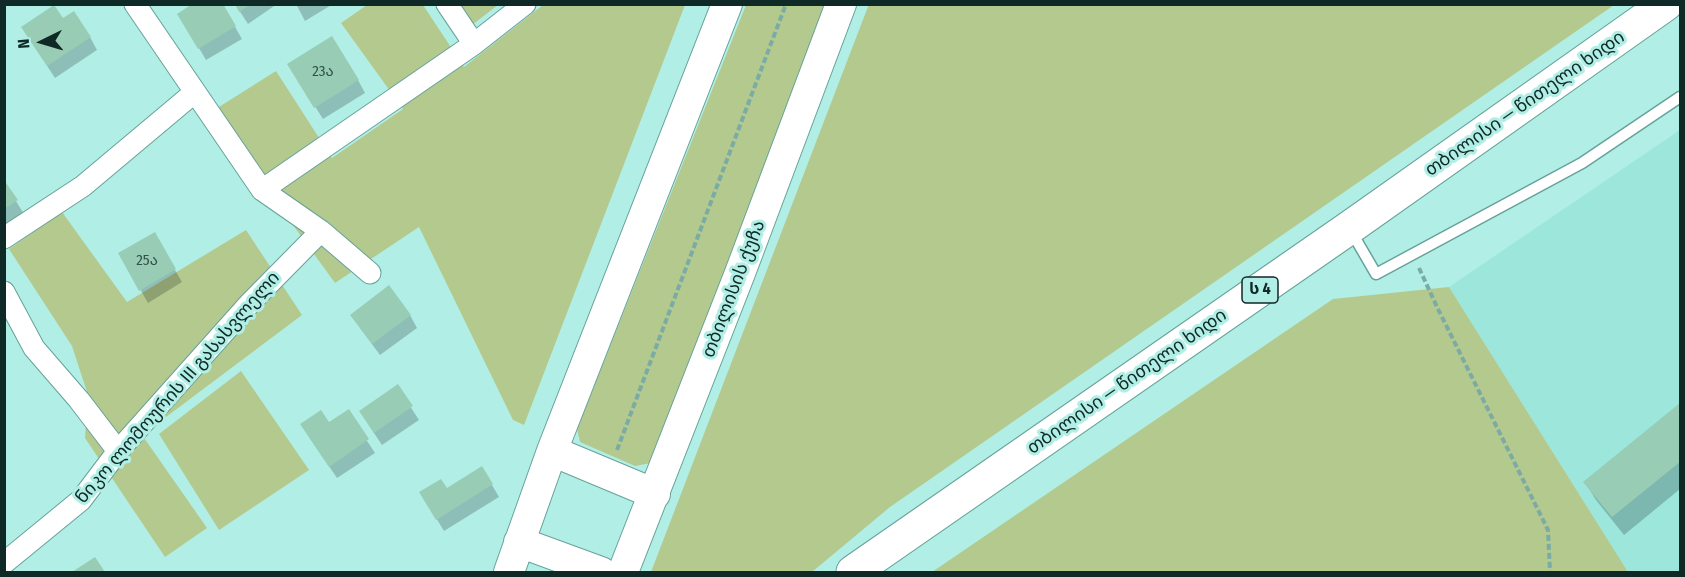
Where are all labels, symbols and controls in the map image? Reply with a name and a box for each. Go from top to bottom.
north arrow [12,12,72,72]
street label: თბილისი — წითელი ხიდი [1421,27,1629,181]
text: N [14,38,33,49]
house number: 23ა [312,63,334,81]
street label: თბილისის ქუჩა [698,217,770,361]
house number: 25ა [136,252,158,270]
street label: ნიკო ლომოურის III გასასვლელი [71,268,285,508]
road number: ს 4 [1242,277,1278,303]
street label: თბილისი — წითელი ხიდი [1023,305,1231,459]

